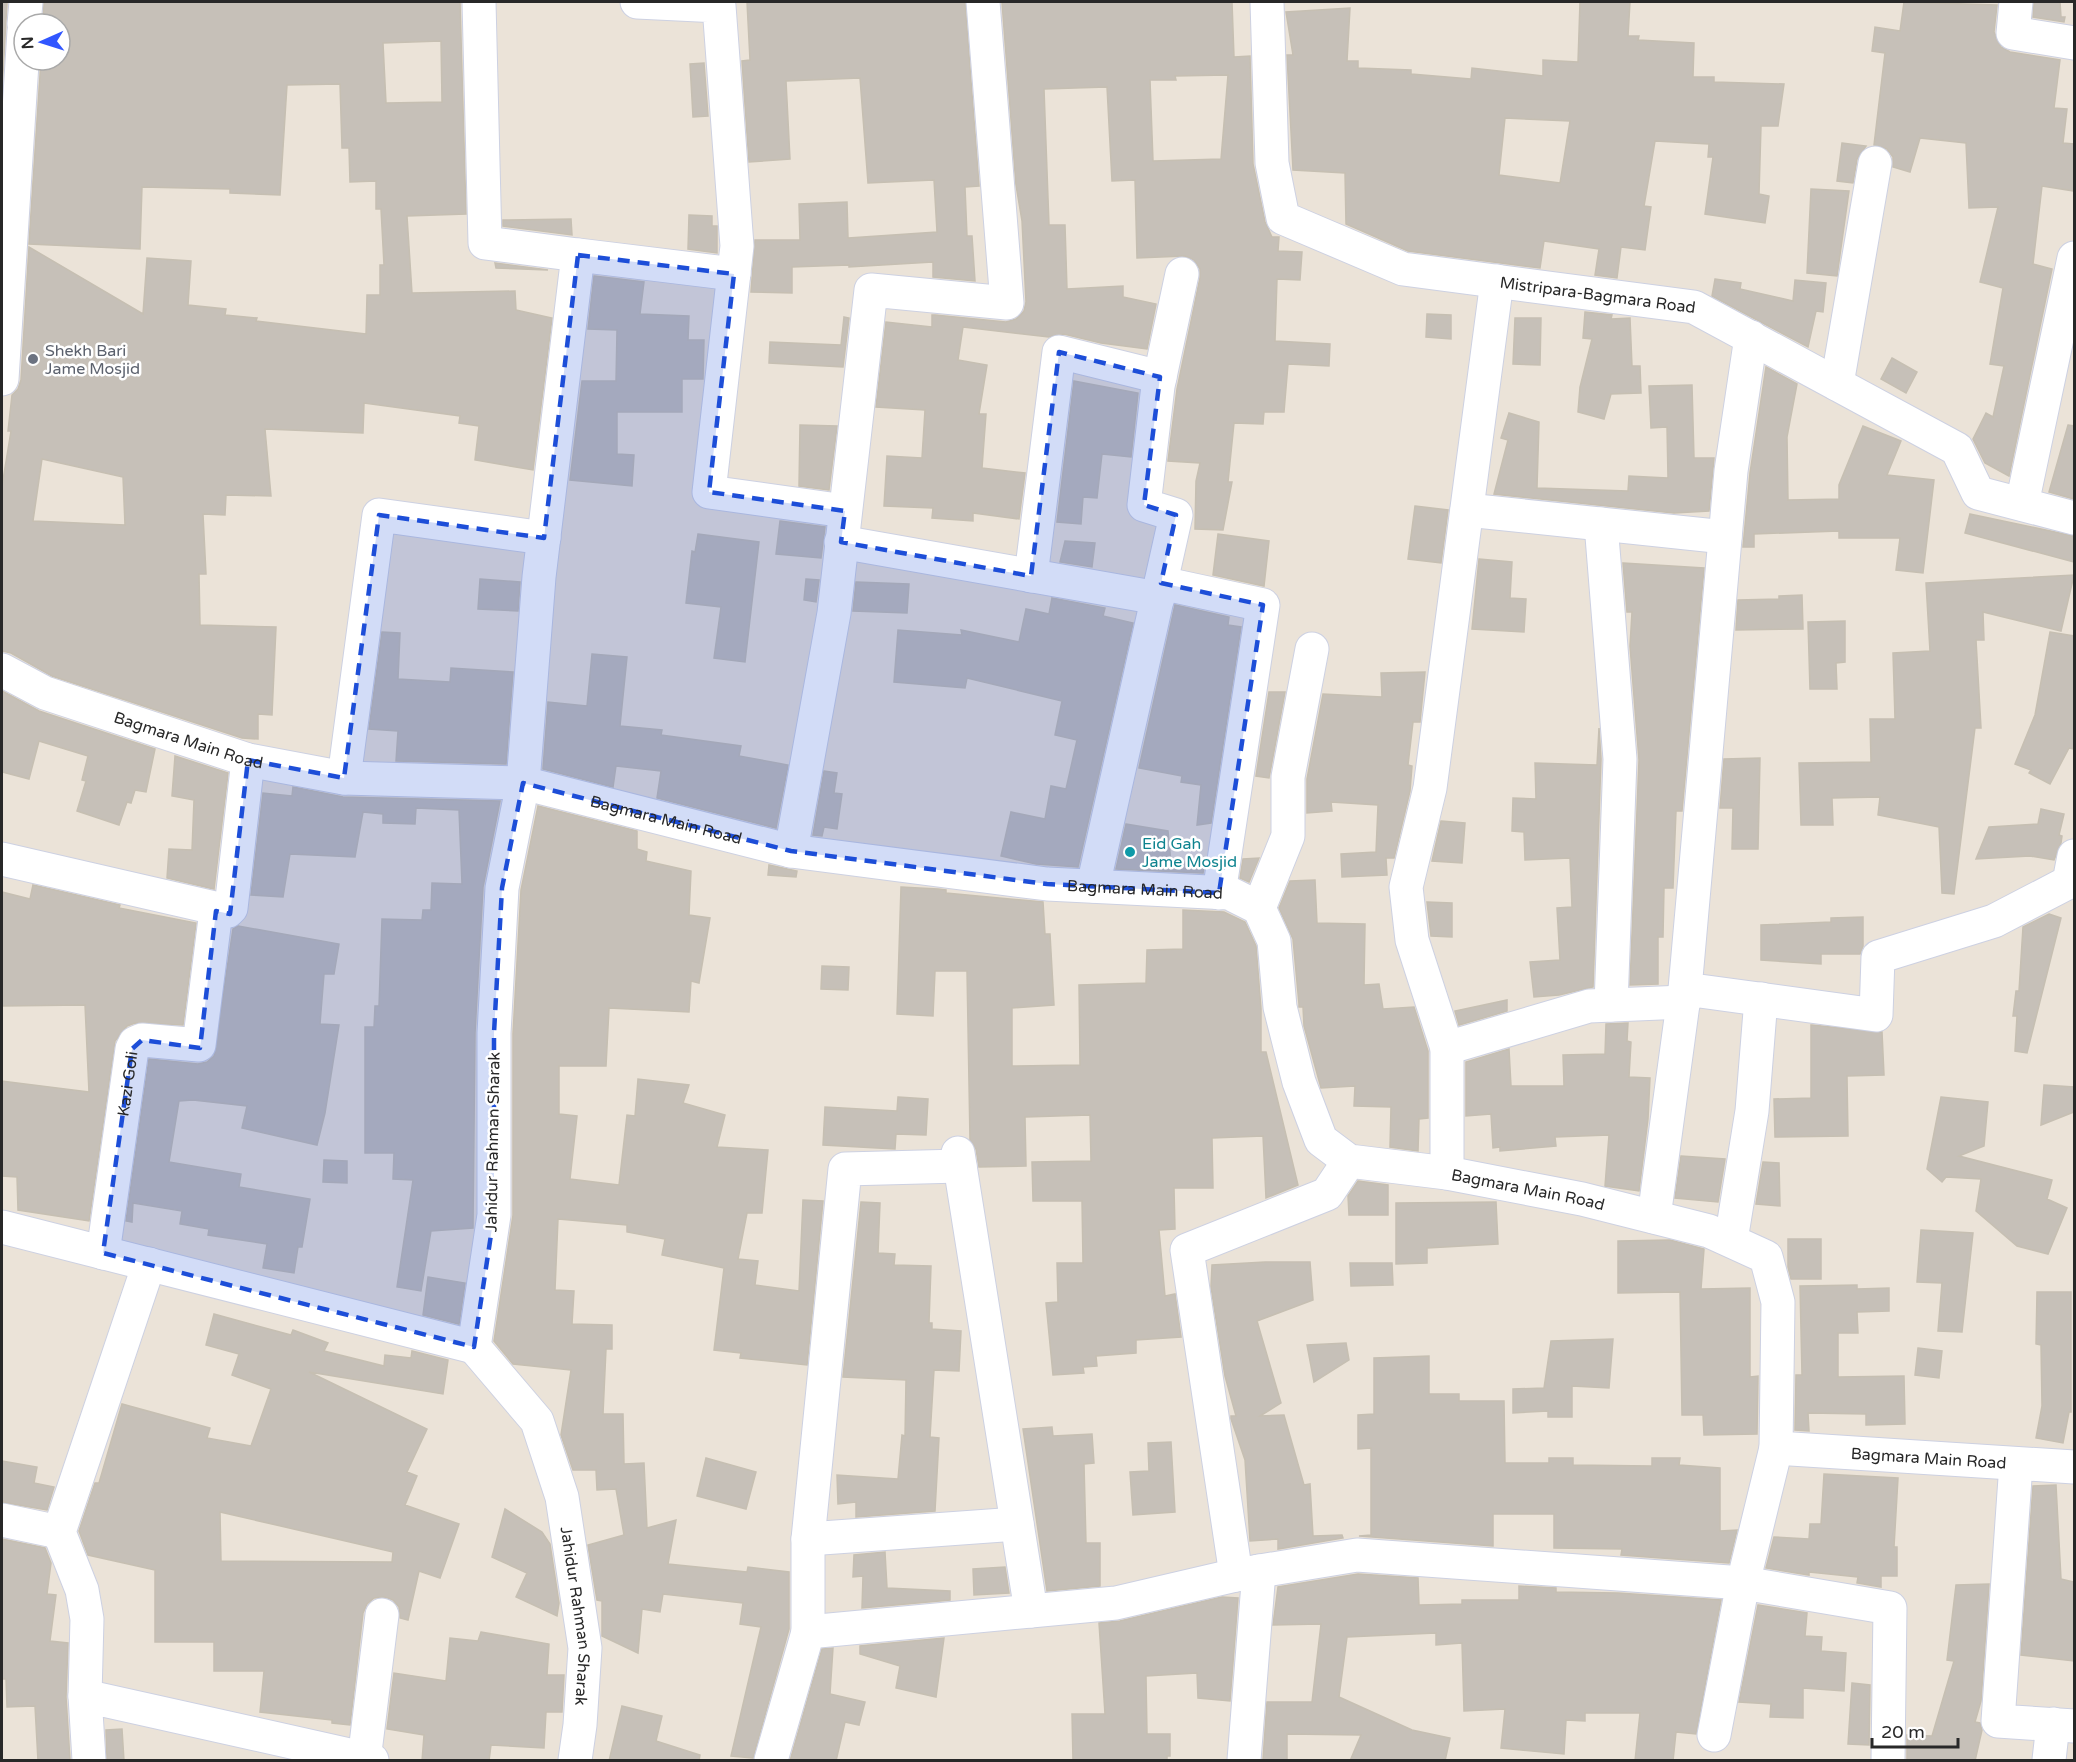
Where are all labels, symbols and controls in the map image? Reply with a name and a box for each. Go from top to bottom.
north arrow [12,12,72,72]
text: N [18,36,38,50]
street label: Mistripara-Bagmara Road [1498,273,1697,318]
place label: Shekh Bari Jame Mosjid [45,341,140,379]
marker: Shekh Bari Jame Mosjid [26,352,40,366]
street label: Bagmara Main Road [111,707,265,774]
street label: Bagmara Main Road [588,791,744,849]
place label: Eid Gah Jame Mosjid [1142,834,1237,872]
marker: Eid Gah Jame Mosjid [1123,845,1137,859]
street label: Bagmara Main Road [1067,876,1223,904]
street label: Kazi Goli [114,1050,143,1118]
street label: Jahidur Rahman Sharak [481,1051,505,1232]
street label: Bagmara Main Road [1450,1165,1607,1215]
street label: Bagmara Main Road [1850,1444,2007,1474]
street label: Jahidur Rahman Sharak [556,1525,594,1706]
scale bar [1872,1711,1958,1749]
text: 20 m [1881,1721,1925,1743]

